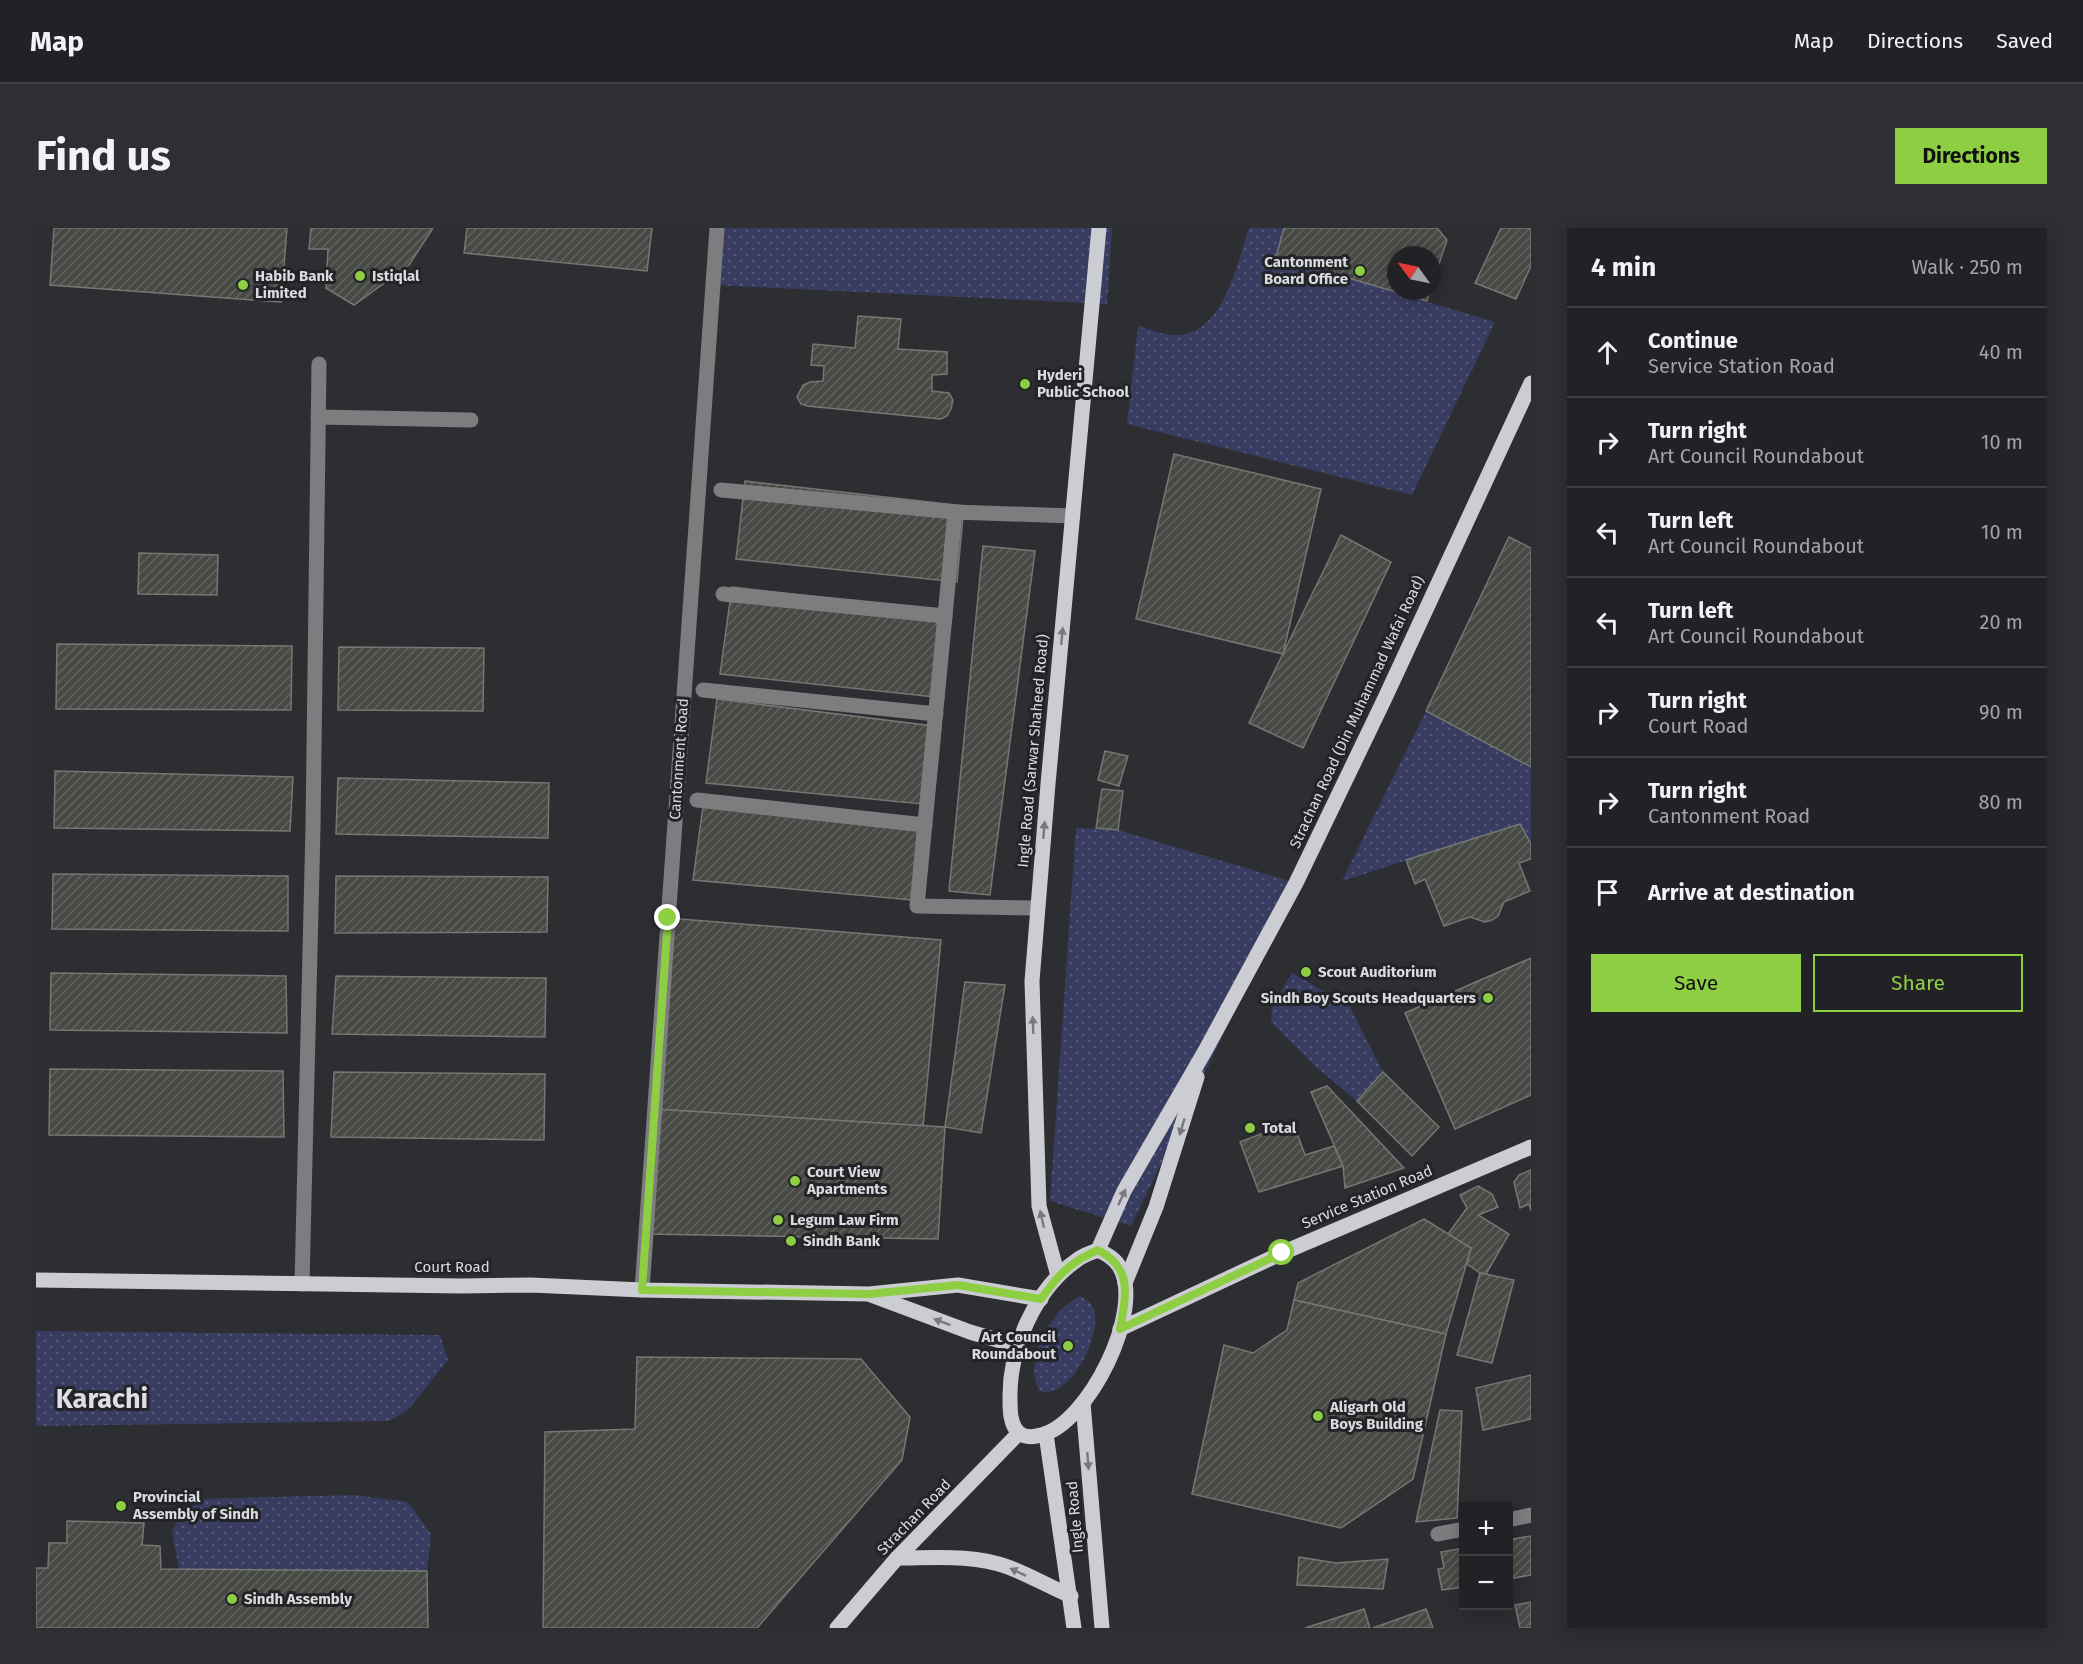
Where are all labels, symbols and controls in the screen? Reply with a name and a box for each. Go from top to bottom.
text: Map [30,25,84,58]
text: Map [1794,28,1834,54]
text: Directions [1867,28,1963,54]
text: Saved [1996,28,2053,54]
button: Directions [1895,128,2047,184]
text: Find us [36,131,171,181]
north arrow [1387,246,1441,300]
text: 4 min [1591,252,1656,283]
place label: Cantonment Board Office [1264,253,1348,288]
text: Walk · 250 m [1911,255,2023,279]
marker: Cantonment Board Office [1353,264,1367,278]
place label: Habib Bank Limited [255,267,334,302]
place label: Istiqlal [372,267,420,285]
marker: Istiqlal [353,269,367,283]
marker: Habib Bank Limited [236,278,250,292]
text: Continue [1648,327,1738,354]
icon: ahead [1591,336,1624,369]
text: 40 m [1979,340,2023,364]
text: Service Station Road [1648,354,1835,378]
place label: Hyderi Public School [1037,366,1130,401]
marker: Hyderi Public School [1018,377,1032,391]
text: Turn right [1648,417,1747,444]
icon: right [1591,426,1624,459]
text: 10 m [1981,430,2023,454]
text: Art Council Roundabout [1648,444,1864,468]
text: Turn left [1648,507,1733,534]
icon: left [1591,516,1624,549]
text: 10 m [1981,520,2023,544]
text: Art Council Roundabout [1648,534,1864,558]
street label: Strachan Road (Din Muhammad Wafai Road) [1286,573,1428,851]
text: Turn left [1648,597,1733,624]
icon: left [1591,606,1624,639]
text: 20 m [1980,610,2023,634]
text: Art Council Roundabout [1648,624,1864,648]
one-way arrow [1057,627,1067,646]
street label: Ingle Road (Sarwar Shaheed Road) [1014,633,1052,868]
text: Turn right [1648,687,1747,714]
icon: right [1591,696,1624,729]
street label: Cantonment Road [666,698,692,820]
text: 90 m [1979,700,2023,724]
text: Court Road [1648,714,1748,738]
text: Turn right [1648,777,1747,804]
icon: right [1591,786,1624,819]
text: 80 m [1978,790,2023,814]
text: Cantonment Road [1648,804,1810,828]
one-way arrow [1039,821,1049,840]
icon: arrive [1591,876,1624,909]
text: Arrive at destination [1648,879,1855,906]
route end [654,904,680,930]
button: Save [1591,954,1801,1012]
button: Share [1813,954,2023,1012]
place label: Scout Auditorium [1318,963,1437,981]
marker: Scout Auditorium [1299,965,1313,979]
place label: Sindh Boy Scouts Headquarters [1261,989,1476,1007]
marker: Sindh Boy Scouts Headquarters [1481,991,1495,1005]
one-way arrow [1029,1015,1038,1034]
one-way arrow [1176,1118,1186,1136]
place label: Total [1262,1119,1297,1137]
marker: Total [1243,1121,1257,1135]
street label: Service Station Road [1299,1161,1435,1233]
place label: Court View Apartments [806,1163,887,1198]
marker: Court View Apartments [788,1174,802,1188]
one-way arrow [1117,1188,1126,1205]
one-way arrow [1037,1210,1047,1229]
place label: Legum Law Firm [790,1211,899,1229]
marker: Legum Law Firm [771,1213,785,1227]
place label: Sindh Bank [803,1232,881,1250]
marker: Sindh Bank [784,1234,798,1248]
route start [1268,1239,1294,1265]
street label: Court Road [414,1258,490,1276]
one-way arrow [933,1317,951,1326]
place label: Art Council Roundabout [972,1328,1057,1363]
marker: Art Council Roundabout [1061,1339,1075,1353]
district label: Karachi [56,1383,148,1415]
place label: Aligarh Old Boys Building [1329,1398,1424,1433]
marker: Aligarh Old Boys Building [1311,1409,1325,1423]
one-way arrow [1083,1452,1093,1471]
street label: Strachan Road [873,1475,955,1559]
street label: Ingle Road [1063,1480,1087,1554]
place label: Provincial Assembly of Sindh [132,1488,259,1523]
marker: Provincial Assembly of Sindh [114,1499,128,1513]
map controls [1459,1502,1513,1610]
button: + [1459,1502,1513,1556]
button: − [1459,1556,1513,1610]
one-way arrow [1009,1567,1026,1576]
place label: Sindh Assembly [244,1590,352,1608]
marker: Sindh Assembly [225,1592,239,1606]

